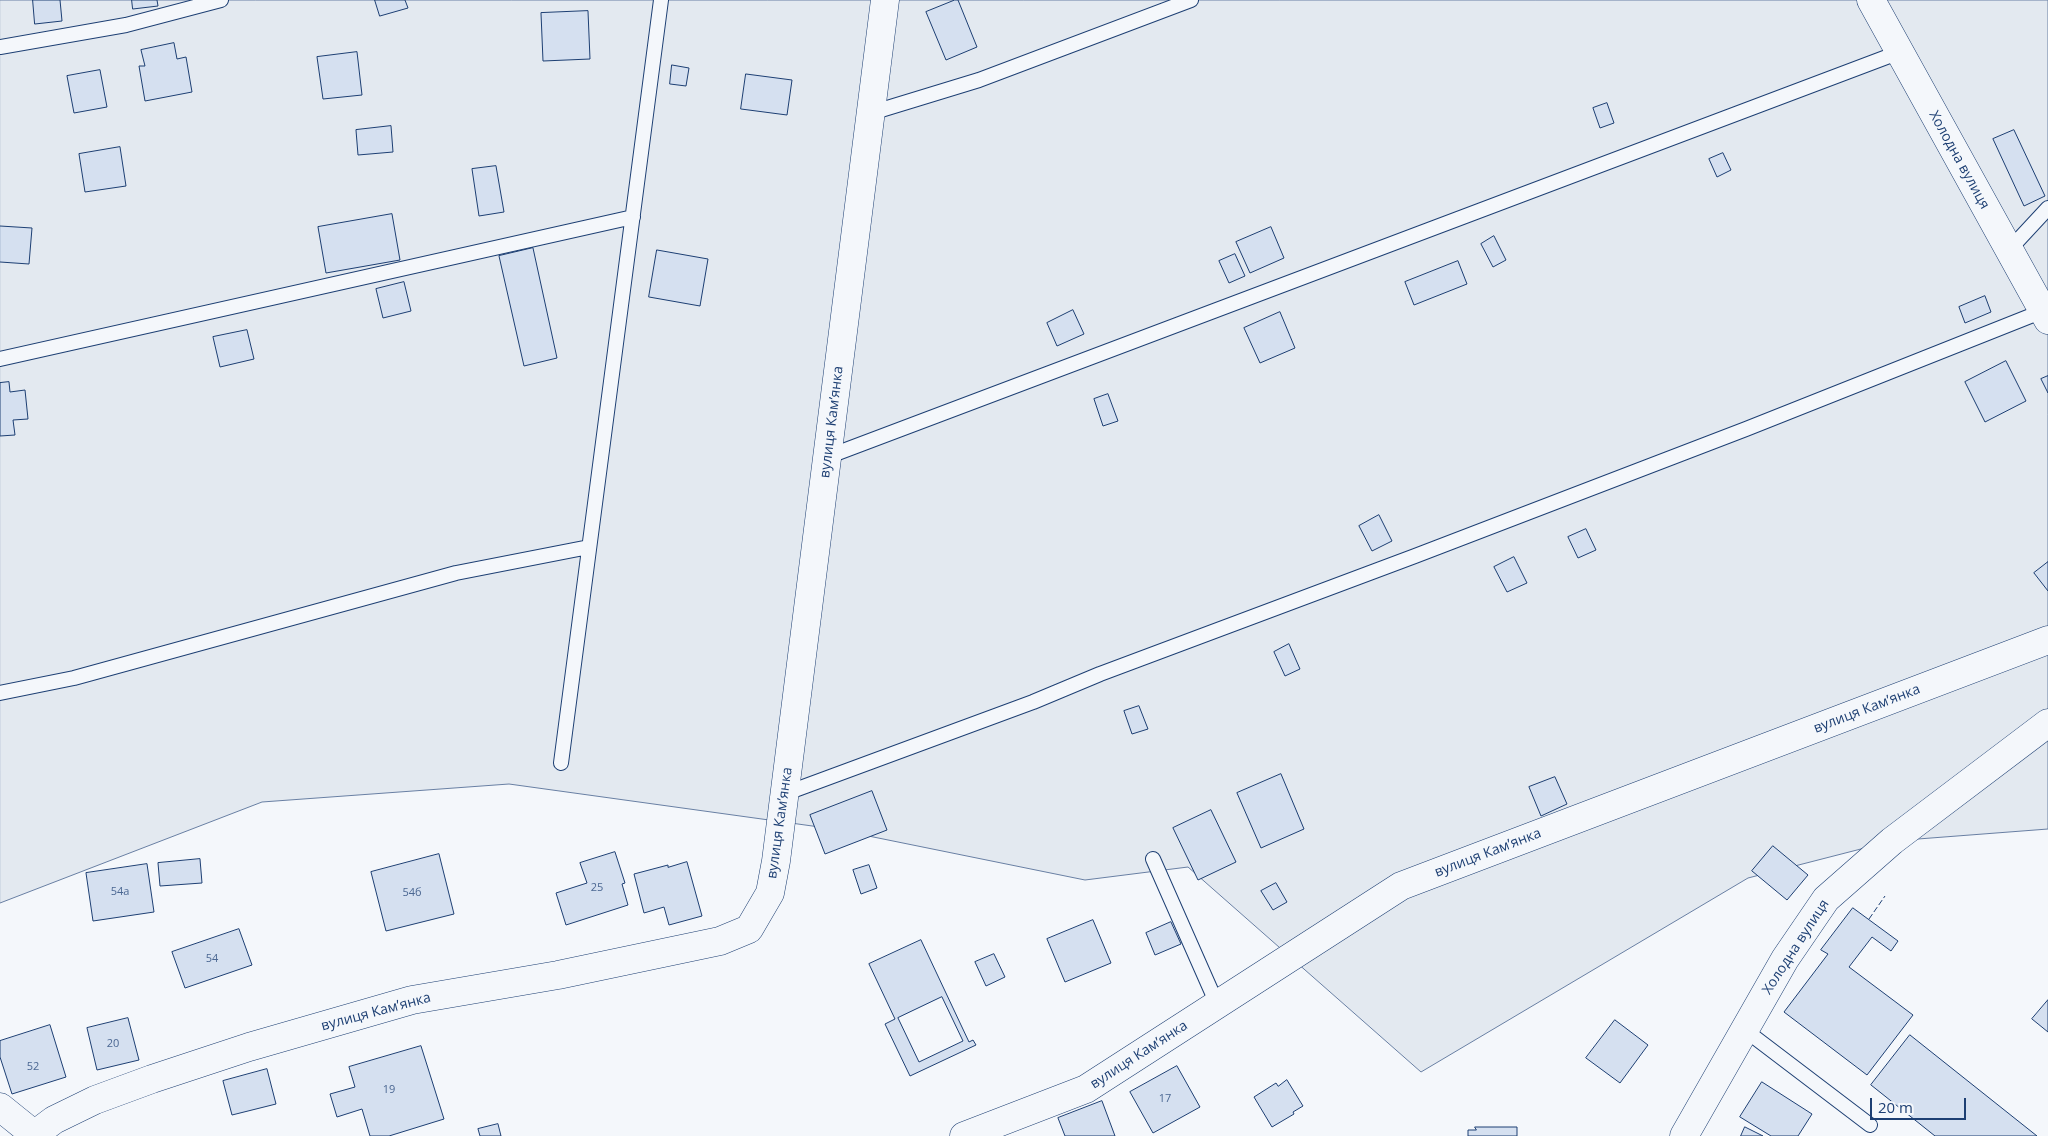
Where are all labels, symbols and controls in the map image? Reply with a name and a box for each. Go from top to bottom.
street label: Холодна вулиця [1925,108,1993,212]
street label: вулиця Камʼянка [817,365,847,479]
street label: вулиця Камʼянка [1811,681,1923,737]
street label: вулиця Камʼянка [764,766,796,880]
street label: вулиця Камʼянка [1432,825,1544,881]
house number: 25 [591,881,603,895]
house number: 54а [111,885,129,899]
house number: 54б [402,886,422,900]
street label: Холодна вулиця [1759,896,1833,998]
house number: 54 [206,952,218,966]
street label: вулиця Камʼянка [319,989,433,1035]
street label: вулиця Камʼянка [1087,1017,1191,1093]
house number: 20 [107,1037,119,1051]
house number: 52 [27,1060,39,1074]
house number: 19 [383,1083,395,1097]
scale bar [1873,1088,1969,1120]
house number: 17 [1159,1092,1171,1106]
text: 20 m [1878,1097,1913,1117]

